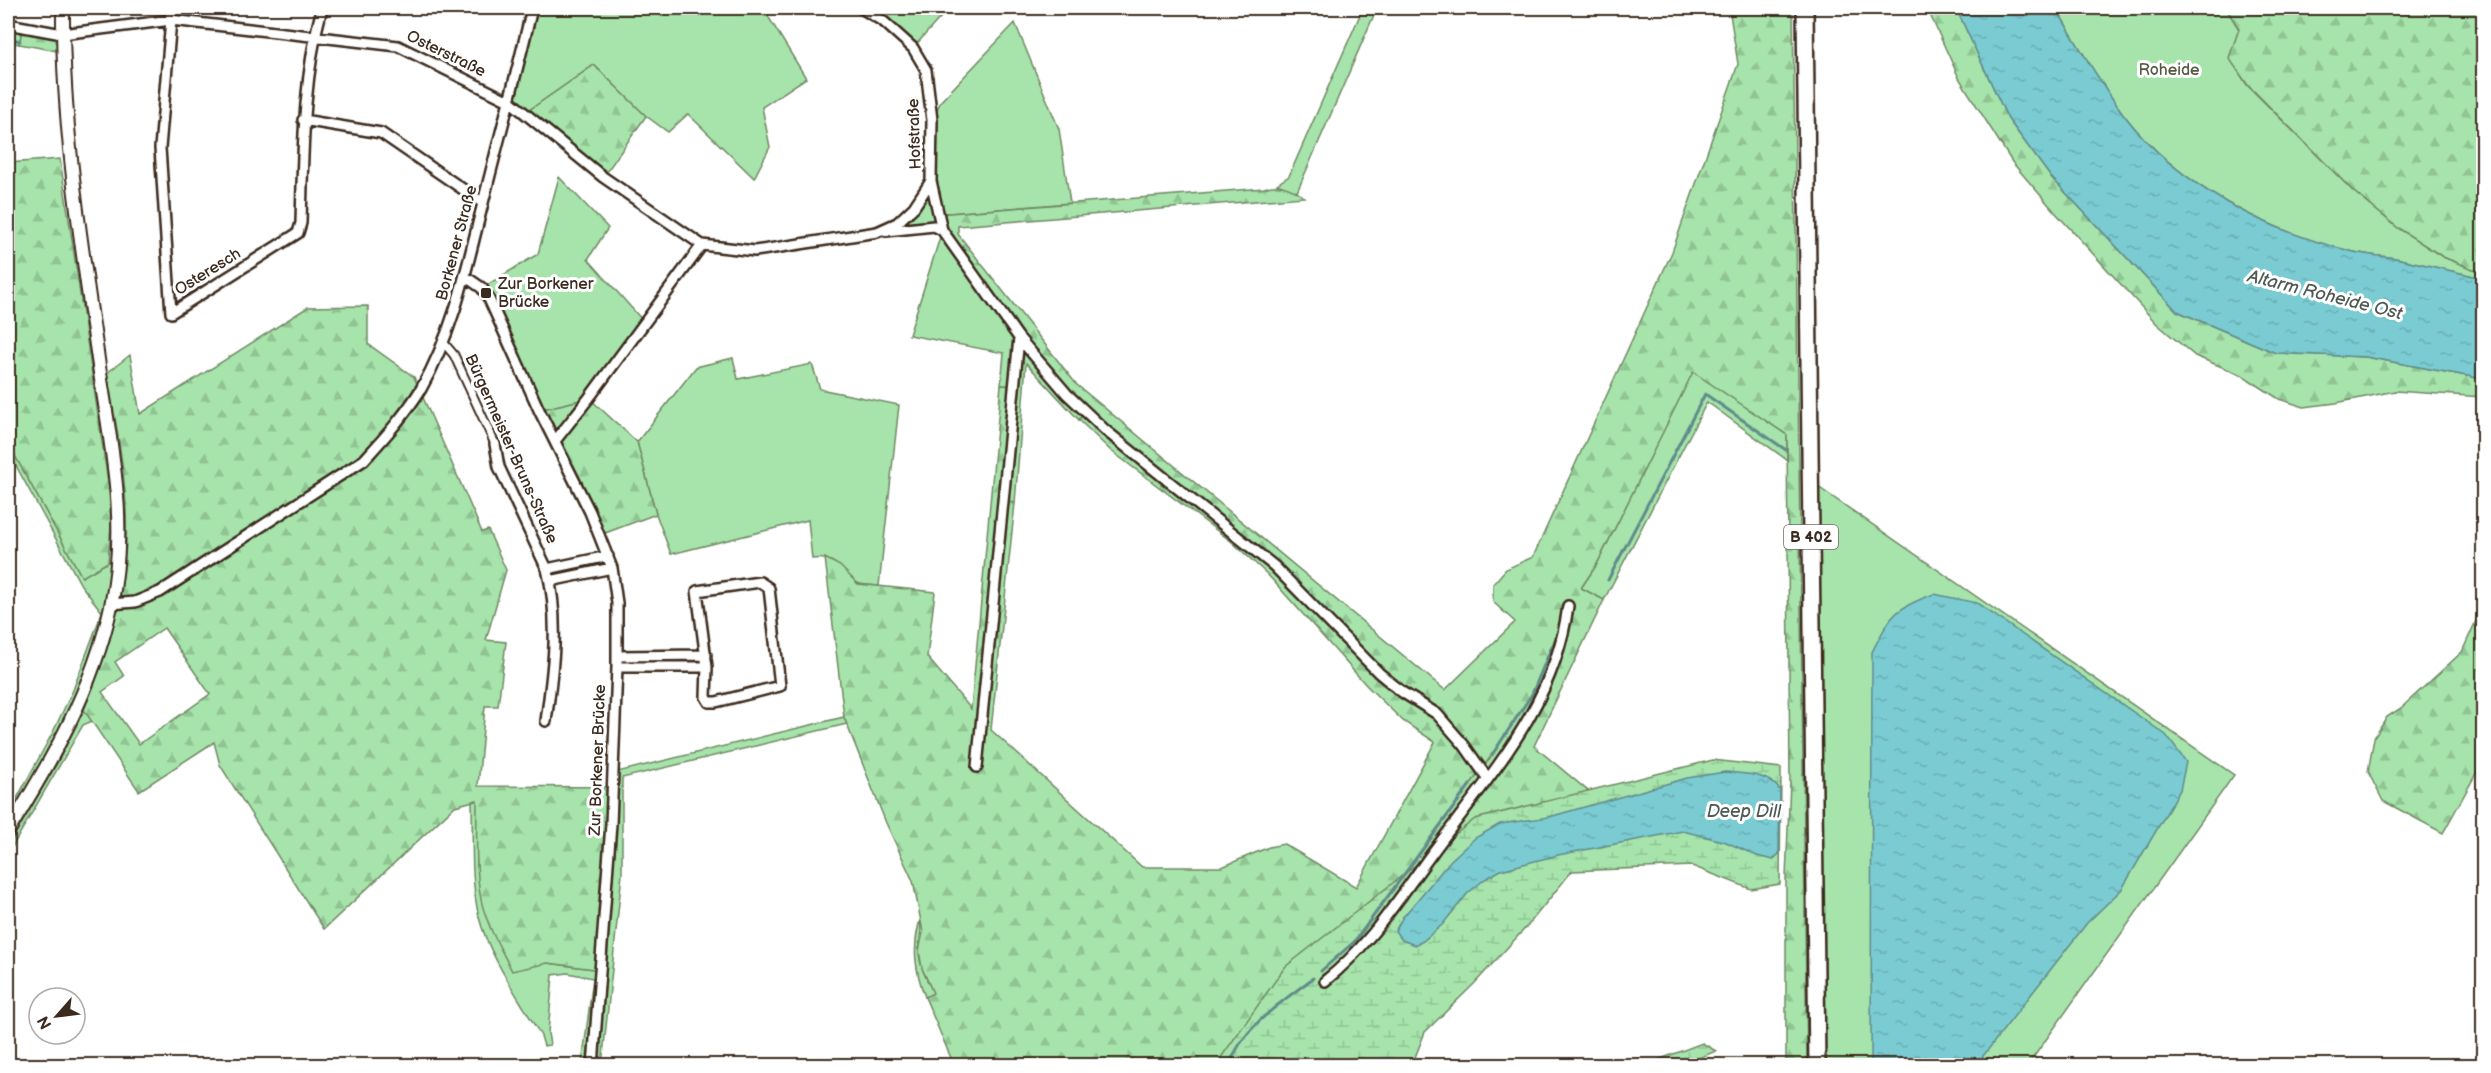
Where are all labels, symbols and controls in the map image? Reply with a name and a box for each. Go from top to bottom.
street label: Osterstraße [403,27,489,82]
park label: Roheide [2138,61,2200,80]
street label: Hofstraße [904,98,926,170]
street label: Borkener Straße [432,183,482,303]
street label: Osteresch [171,244,245,300]
water label: Altarm Roheide Ost [2245,265,2405,324]
place label: Zur Borkener Brücke [497,275,594,312]
marker: Zur Borkener Brücke [479,286,493,300]
street label: Bürgermeister-Bruns-Straße [461,351,562,547]
road number: B 402 [1784,525,1838,549]
street label: Zur Borkener Brücke [586,684,610,837]
water label: Deep Dill [1707,801,1782,822]
north arrow [27,986,87,1046]
text: N [34,1013,56,1032]

